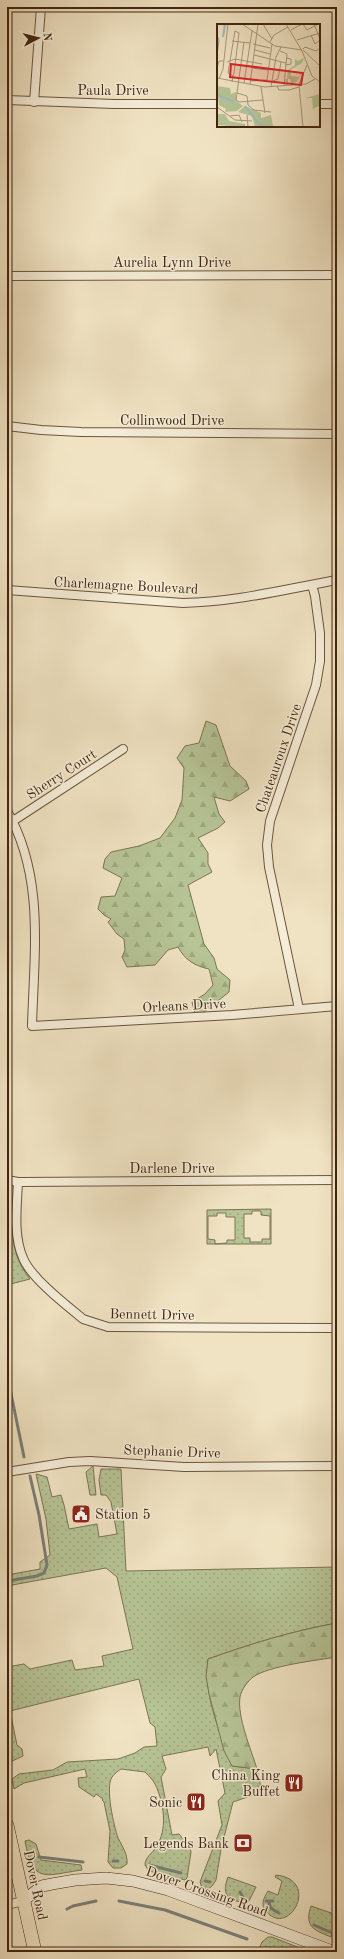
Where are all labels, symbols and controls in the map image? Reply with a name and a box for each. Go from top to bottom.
north arrow [18,18,58,58]
inset map [217,24,320,127]
text: N [40,32,52,42]
street label: Paula Drive [77,84,149,98]
street label: Aurelia Lynn Drive [113,256,231,270]
street label: Collinwood Drive [120,414,224,428]
street label: Charlemagne Boulevard [53,575,199,597]
street label: Chateauroux Drive [254,702,304,815]
street label: Sherry Court [24,747,99,802]
street label: Orleans Drive [142,997,226,1015]
street label: Darlene Drive [129,1162,215,1176]
street label: Bennett Drive [109,1307,195,1323]
street label: Stephanie Drive [123,1443,221,1461]
public building icon: Station 5 [70,1503,92,1525]
place label: Station 5 [95,1508,151,1522]
place label: China King Buffet [211,1769,280,1799]
restaurant icon: China King Buffet [283,1772,305,1794]
restaurant icon: Sonic [185,1791,207,1813]
place label: Sonic [149,1796,182,1810]
bank icon: Legends Bank [232,1832,254,1854]
place label: Legends Bank [143,1837,229,1851]
street label: Dover Road [21,1849,49,1922]
street label: Dover Crossing Road [144,1864,270,1919]

